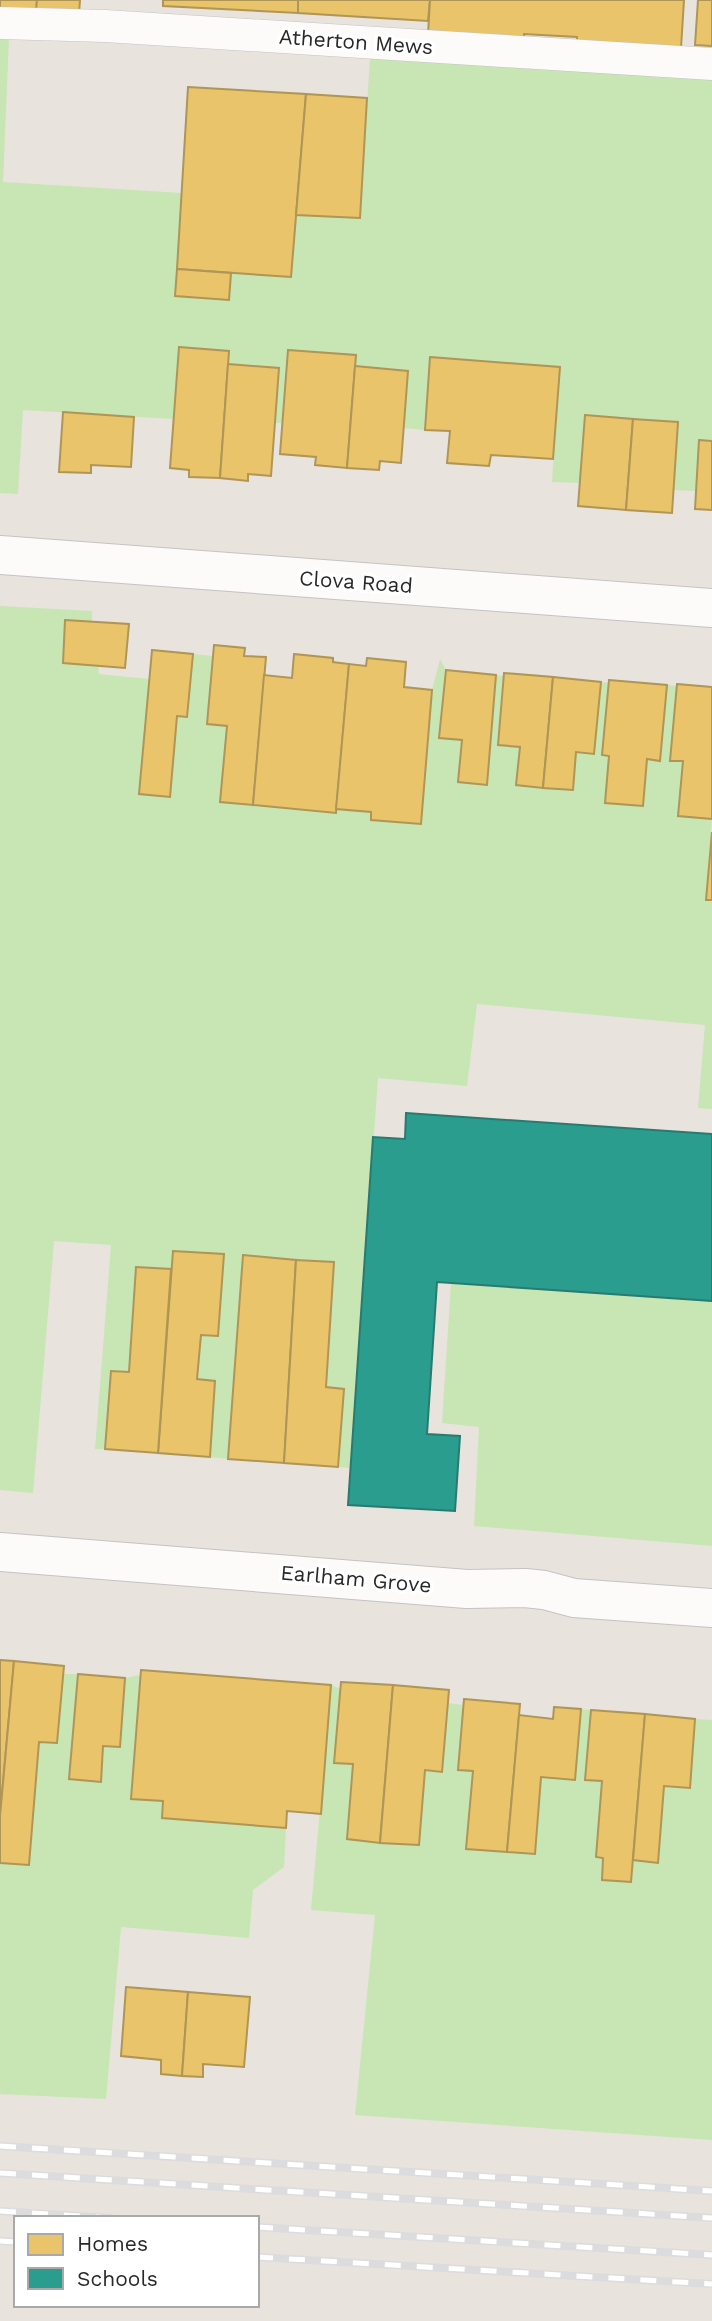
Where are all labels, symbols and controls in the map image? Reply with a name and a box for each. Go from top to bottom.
street label: Atherton Mews [278,24,434,59]
street label: Clova Road [298,565,414,598]
street label: Earlham Grove [280,1559,433,1598]
legend [14,2216,259,2307]
text: Homes [77,2231,148,2256]
text: Schools [77,2266,158,2291]

